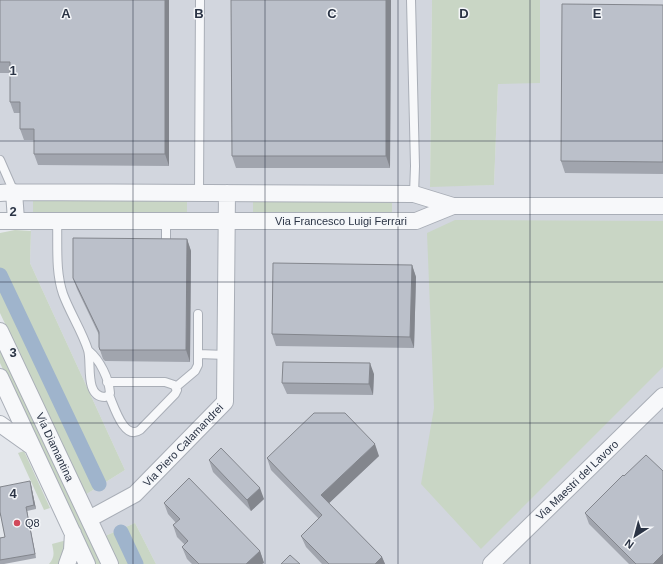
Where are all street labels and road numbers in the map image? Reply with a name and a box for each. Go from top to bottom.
street label: Via Francesco Luigi Ferrari [275,215,407,227]
street label: Via Piero Calamandrei [141,401,225,489]
street label: Via Diamantina [34,411,77,484]
street label: Via Maestri del Lavoro [534,438,620,522]

